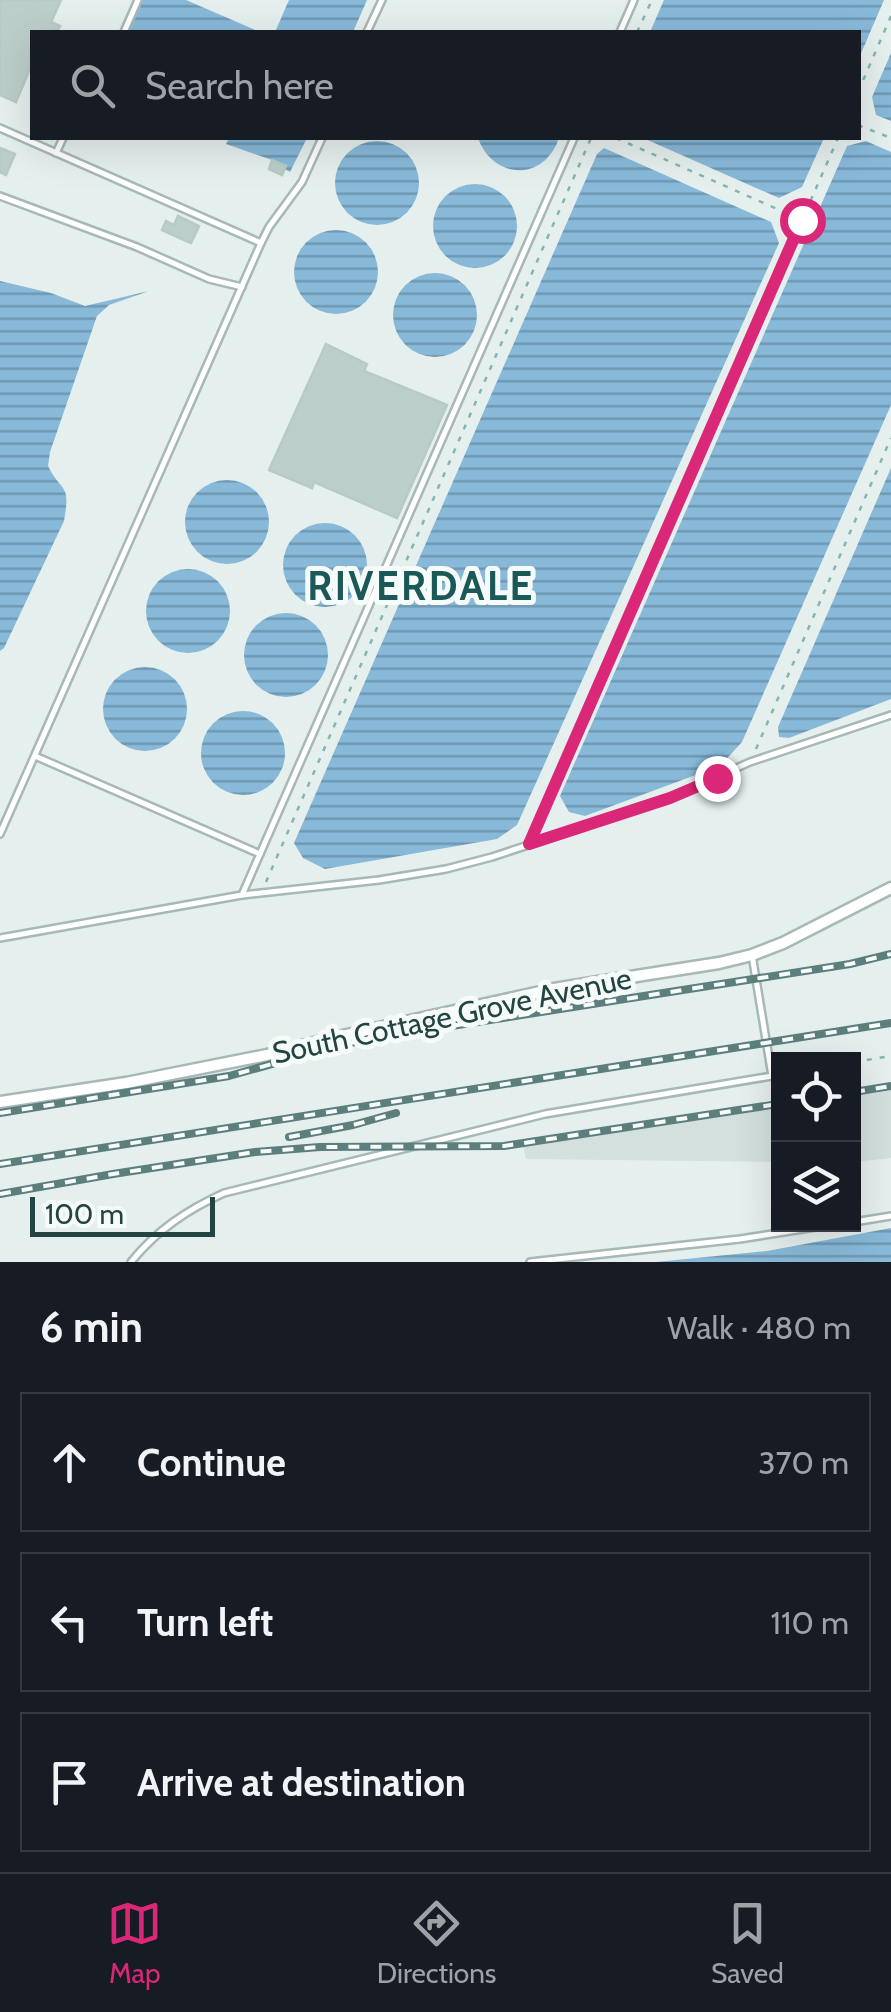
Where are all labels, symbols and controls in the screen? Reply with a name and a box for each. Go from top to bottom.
search box [30,30,861,140]
icon: search [65,58,120,113]
text: Search here [145,62,334,109]
route start [780,198,826,244]
district label: RIVERDALE [307,561,535,610]
route end [695,756,741,802]
street label: South Cottage Grove Avenue [269,959,635,1072]
map controls [771,1052,861,1232]
button: locate [771,1052,861,1142]
button: layers [771,1142,861,1232]
scale bar [30,1192,215,1236]
text: 100 m [45,1197,124,1231]
text: 6 min [40,1301,143,1353]
text: Walk · 480 m [667,1308,851,1347]
icon: ahead [42,1435,97,1490]
text: Continue [137,1439,286,1486]
text: 370 m [758,1443,849,1482]
icon: left [42,1595,97,1650]
text: Turn left [137,1599,273,1646]
text: 110 m [771,1603,849,1642]
icon: arrive [42,1755,97,1810]
text: Arrive at destination [137,1759,466,1806]
tab: Map [107,1896,162,1990]
tab: Directions [377,1896,496,1990]
tab: Saved [711,1896,784,1990]

